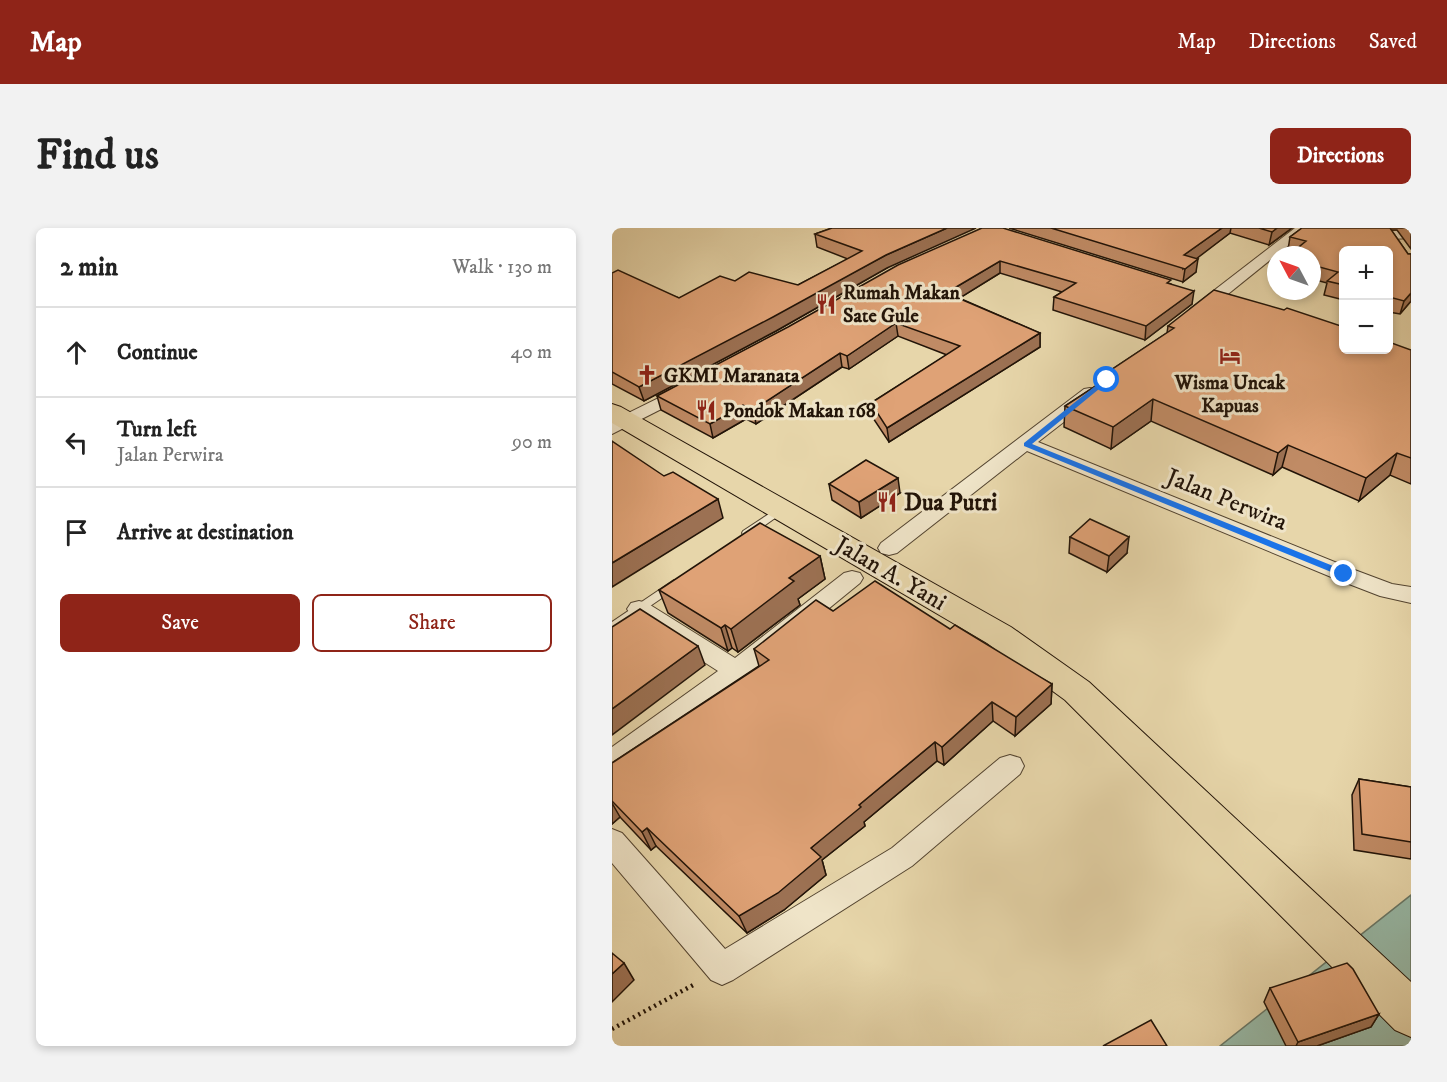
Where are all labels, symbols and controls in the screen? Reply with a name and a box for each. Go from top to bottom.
text: Map [30,25,82,60]
text: Map [1177,29,1216,55]
text: Directions [1249,29,1336,55]
text: Saved [1369,29,1417,55]
button: Directions [1270,128,1411,184]
text: Find us [36,130,159,182]
north arrow [1267,246,1321,300]
map controls [1339,246,1393,354]
button: + [1339,246,1393,300]
text: 2 min [60,251,118,284]
text: Walk · 130 m [452,255,552,280]
place label: Rumah Makan Sate Gule [843,281,960,329]
restaurant icon: Rumah Makan Sate Gule [814,292,838,316]
button: − [1339,300,1393,354]
icon: ahead [60,336,93,369]
text: Continue [117,339,198,366]
text: 40 m [510,340,552,365]
hotel icon: Wisma Uncak Kapuas [1218,344,1242,368]
church icon: GKMI Maranata [635,363,659,387]
place label: GKMI Maranata [664,364,800,389]
route start [1093,366,1119,392]
place label: Wisma Uncak Kapuas [1174,371,1286,419]
restaurant icon: Pondok Makan 168 [694,398,718,422]
place label: Pondok Makan 168 [723,399,876,424]
text: Turn left [117,416,197,443]
icon: left [60,426,93,459]
text: 90 m [512,430,552,455]
text: Jalan Perwira [117,443,223,468]
street label: Jalan Perwira [1160,461,1292,538]
place label: Dua Putri [904,488,997,518]
restaurant icon: Dua Putri [875,490,899,514]
icon: arrive [60,516,93,549]
text: Arrive at destination [117,519,294,546]
street label: Jalan A. Yani [828,529,951,618]
route end [1330,560,1356,586]
button: Save [60,594,300,652]
button: Share [312,594,552,652]

